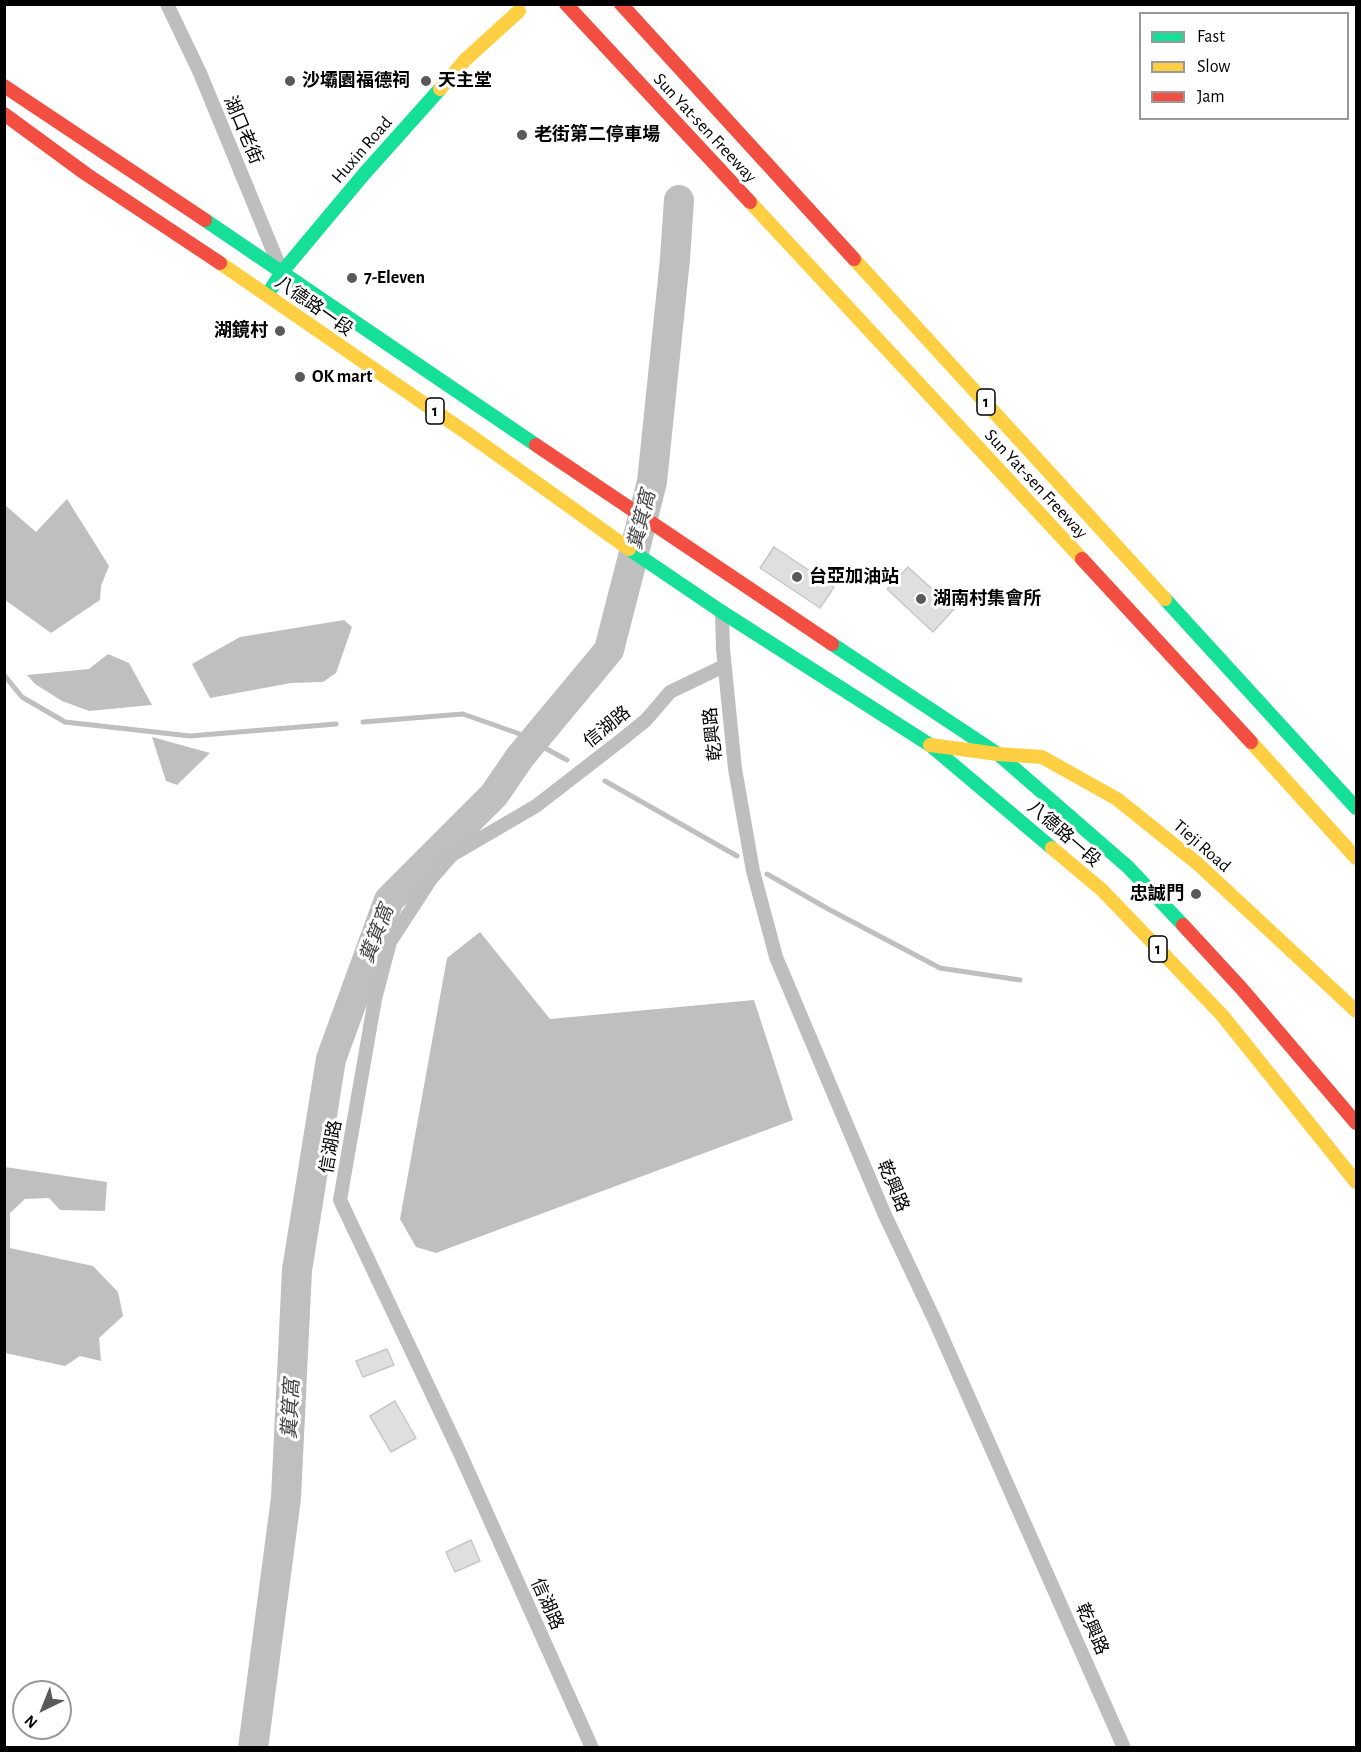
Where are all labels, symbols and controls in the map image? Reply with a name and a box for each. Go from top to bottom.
legend [1139,12,1349,120]
text: Fast [1197,28,1225,46]
text: Slow [1197,58,1230,76]
street label: Sun Yat-sen Freeway [649,69,761,187]
place label: 沙壩園福德祠 [302,70,410,92]
place label: 天主堂 [438,70,492,92]
marker: 沙壩園福德祠 [283,74,297,88]
marker: 天主堂 [419,74,433,88]
text: Jam [1197,88,1225,106]
street label: 湖口老街 [219,93,267,167]
street label: Huxin Road [327,112,397,188]
place label: 老街第二停車場 [534,124,660,146]
marker: 老街第二停車場 [515,128,529,142]
place label: 7-Eleven [364,267,425,289]
street label: 八德路一段 [271,271,357,341]
marker: 7-Eleven [345,271,359,285]
place label: 湖鏡村 [214,320,268,342]
marker: 湖鏡村 [273,324,287,338]
place label: OK mart [312,366,372,388]
marker: OK mart [293,370,307,384]
road number: 1 [977,389,995,415]
road number: 1 [426,398,444,424]
street label: Sun Yat-sen Freeway [980,425,1092,543]
water label: 糞箕窩 [623,488,661,552]
place label: 台亞加油站 [809,566,899,588]
marker: 台亞加油站 [790,570,804,584]
place label: 湖南村集會所 [933,588,1041,610]
marker: 湖南村集會所 [914,592,928,606]
street label: 信湖路 [579,702,635,752]
street label: 乾興路 [699,706,727,762]
street label: 八德路一段 [1023,796,1105,872]
street label: Tieji Road [1169,815,1235,877]
place label: 忠誠門 [1130,883,1184,905]
marker: 忠誠門 [1189,887,1203,901]
water label: 糞箕窩 [355,902,399,966]
road number: 1 [1149,936,1167,962]
street label: 信湖路 [316,1119,346,1175]
street label: 乾興路 [873,1157,913,1215]
water label: 糞箕窩 [277,1378,305,1440]
street label: 信湖路 [526,1575,568,1633]
street label: 乾興路 [1071,1600,1113,1658]
north arrow [12,1680,72,1740]
text: N [22,1712,41,1731]

